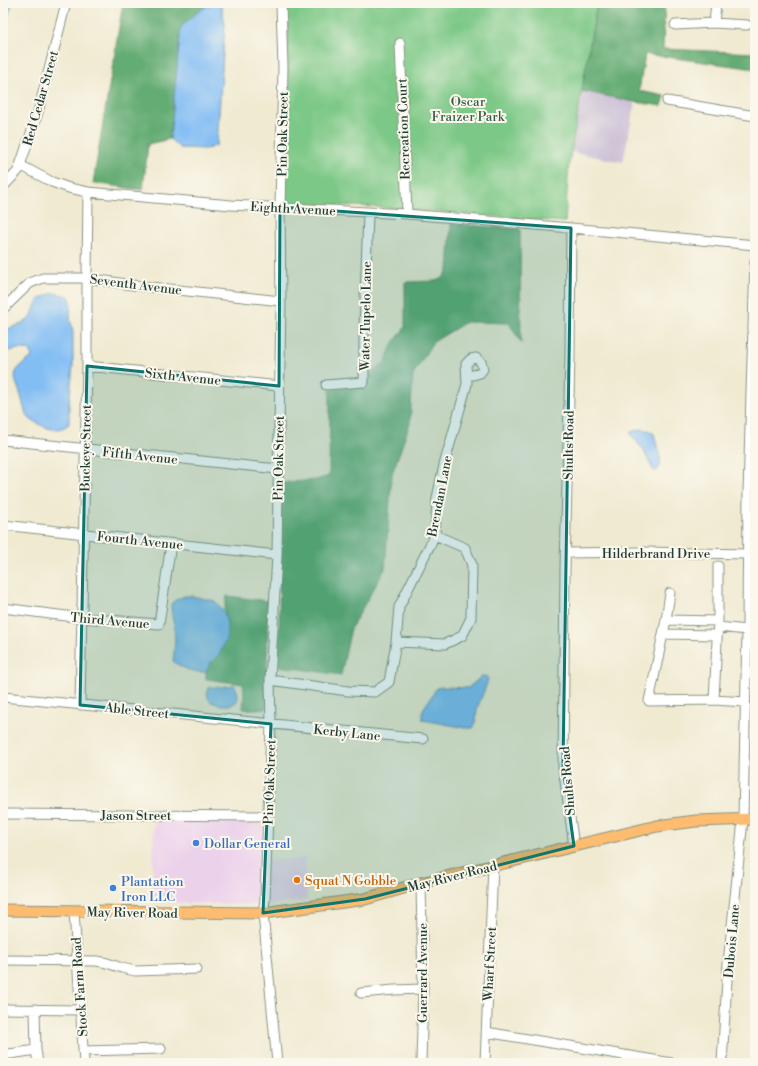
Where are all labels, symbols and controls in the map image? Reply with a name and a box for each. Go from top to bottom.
street label: Red Cedar Street [20,48,62,148]
street label: Recreation Court [394,78,414,180]
street label: Pin Oak Street [274,91,292,177]
park label: Oscar Fraizer Park [432,94,506,125]
street label: Eighth Avenue [250,199,337,219]
street label: Water Tupelo Lane [357,261,375,372]
street label: Seventh Avenue [89,271,183,299]
street label: Sixth Avenue [144,365,222,389]
street label: Buckeye Street [77,404,95,493]
street label: Shults Road [560,409,578,480]
street label: Pin Oak Street [270,415,288,501]
street label: Fifth Avenue [101,444,179,468]
street label: Brendan Lane [424,454,456,539]
street label: Fourth Avenue [96,529,184,554]
street label: Hilderbrand Drive [602,546,711,562]
street label: Third Avenue [70,610,151,632]
street label: Able Street [103,700,170,722]
street label: Kerby Lane [313,722,382,745]
street label: Pin Oak Street [261,739,279,825]
street label: Shults Road [557,745,579,816]
street label: Jason Street [100,808,172,824]
place label: Dollar General [204,836,291,852]
marker: Dollar General [191,838,201,848]
street label: May River Road [406,858,499,896]
place label: Squat N Gobble [305,873,397,889]
place label: Plantation Iron LLC [121,874,184,905]
marker: Squat N Gobble [292,875,302,885]
marker: Plantation Iron LLC [108,883,118,893]
street label: Dubois Lane [721,903,743,979]
street label: May River Road [86,904,178,922]
street label: Guerrard Avenue [415,923,431,1023]
street label: Wharf Street [480,926,500,1003]
street label: Stock Farm Road [68,936,91,1037]

